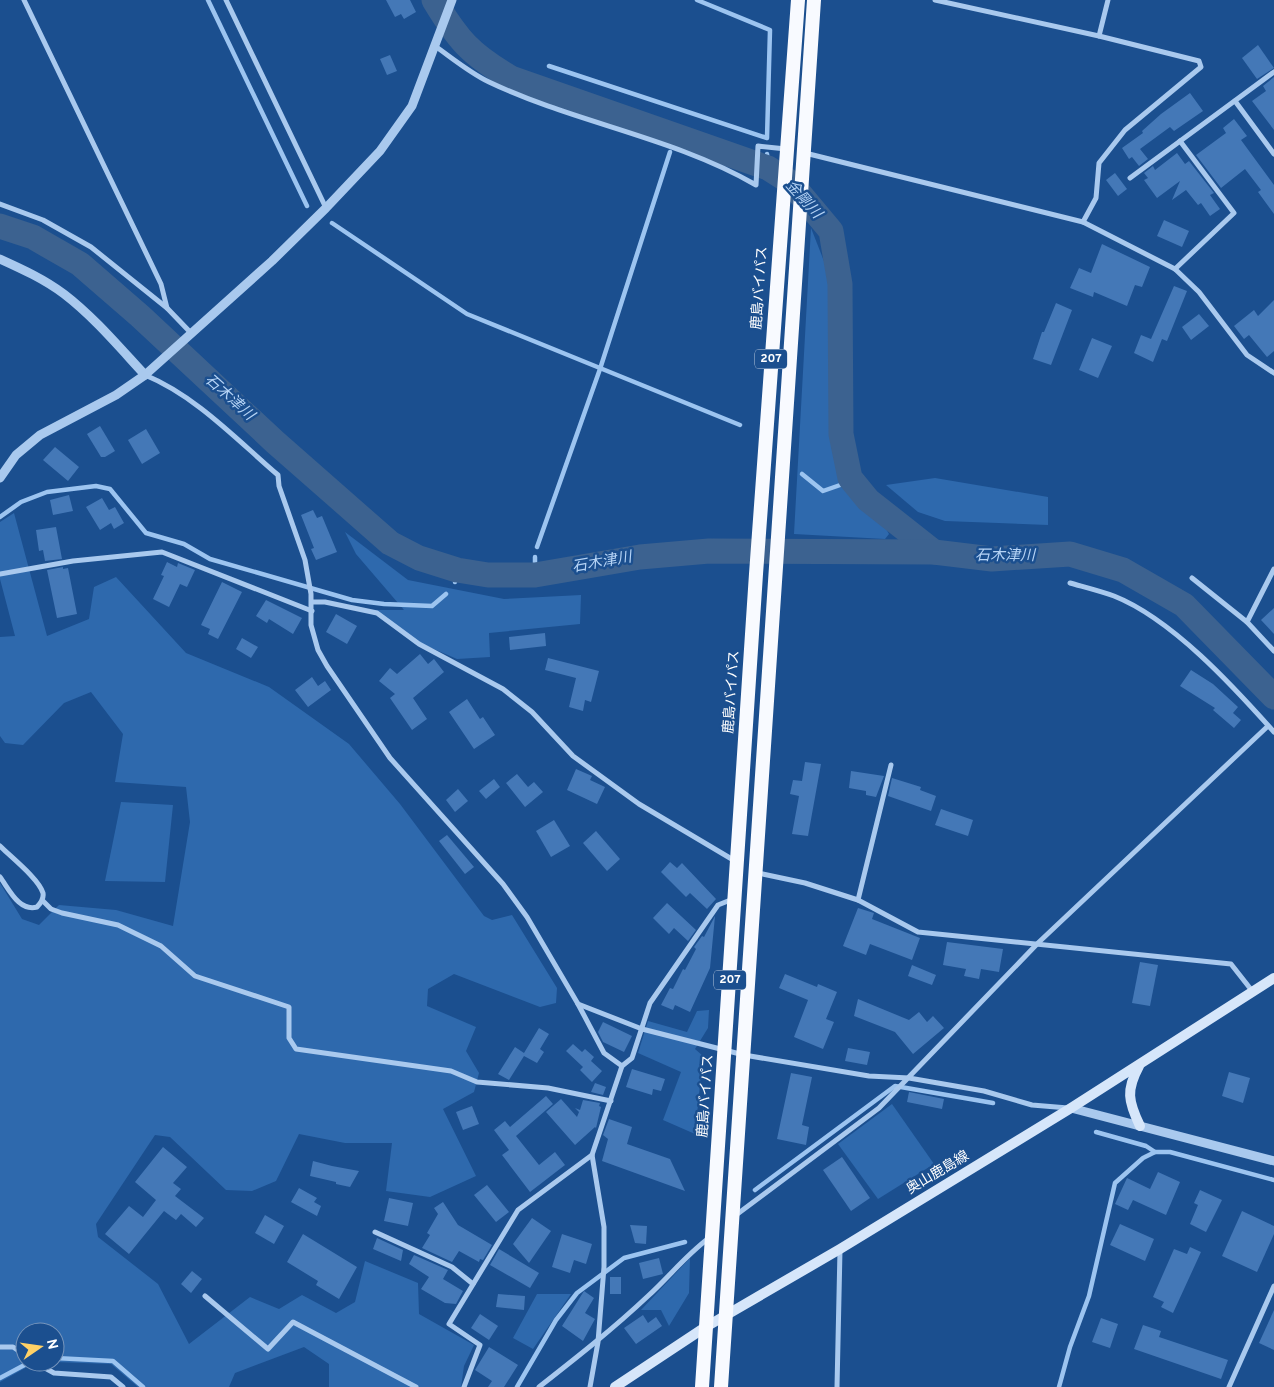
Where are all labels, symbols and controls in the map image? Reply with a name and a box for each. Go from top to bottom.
water label: 金剛川 [781,177,826,225]
street label: 鹿島バイパス [749,246,771,330]
road number: 207 [755,349,787,368]
water label: 石木津川 [200,371,259,426]
water label: 石木津川 [975,547,1037,566]
water label: 石木津川 [571,548,635,578]
street label: 鹿島バイパス [721,650,743,734]
road number: 207 [714,970,746,990]
street label: 鹿島バイパス [695,1054,717,1138]
street label: 奥山鹿島線 [904,1148,972,1198]
north arrow [15,1322,65,1372]
text: N [42,1338,61,1351]

